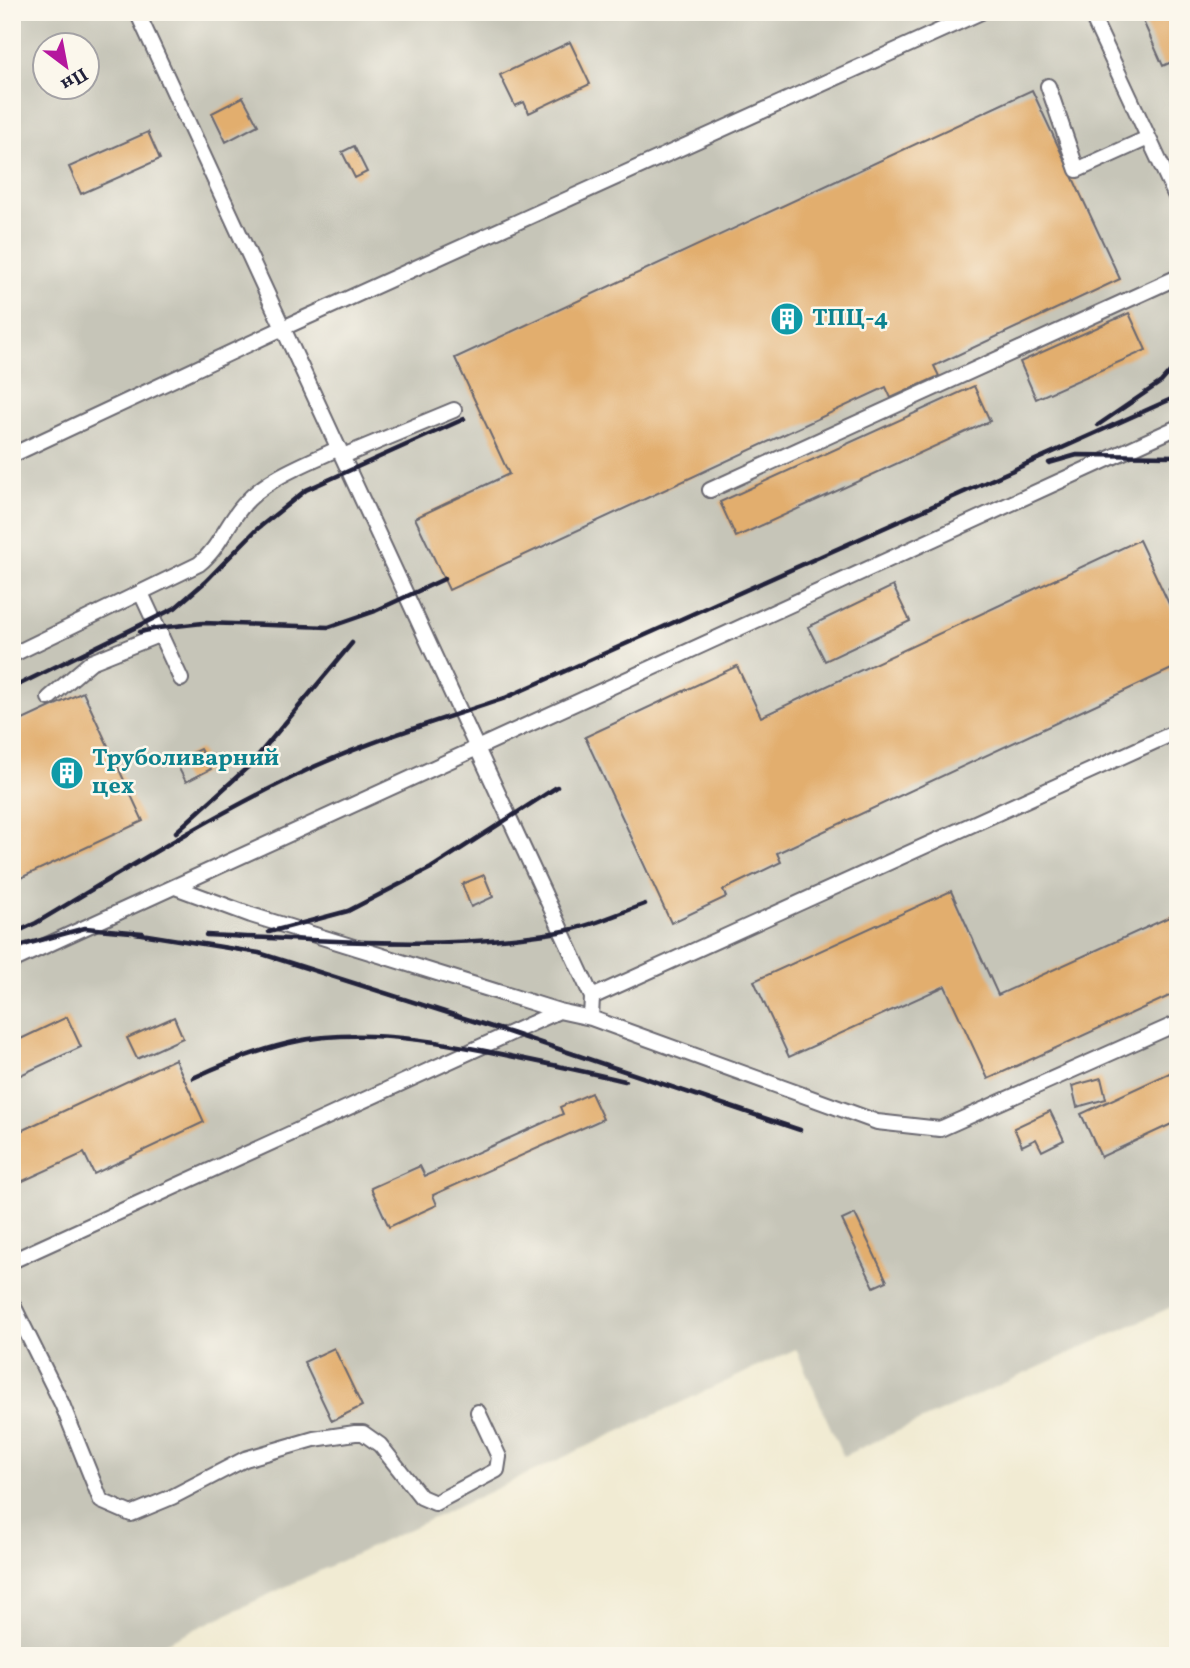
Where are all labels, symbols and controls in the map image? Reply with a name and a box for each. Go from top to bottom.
north arrow [32,32,102,102]
text: Пн [56,61,92,97]
building icon: ТПЦ-4 [768,300,806,338]
place label: ТПЦ-4 [812,302,888,336]
place label: Труболиварний цех [92,742,279,804]
building icon: Труболиварний цех [48,754,86,792]

